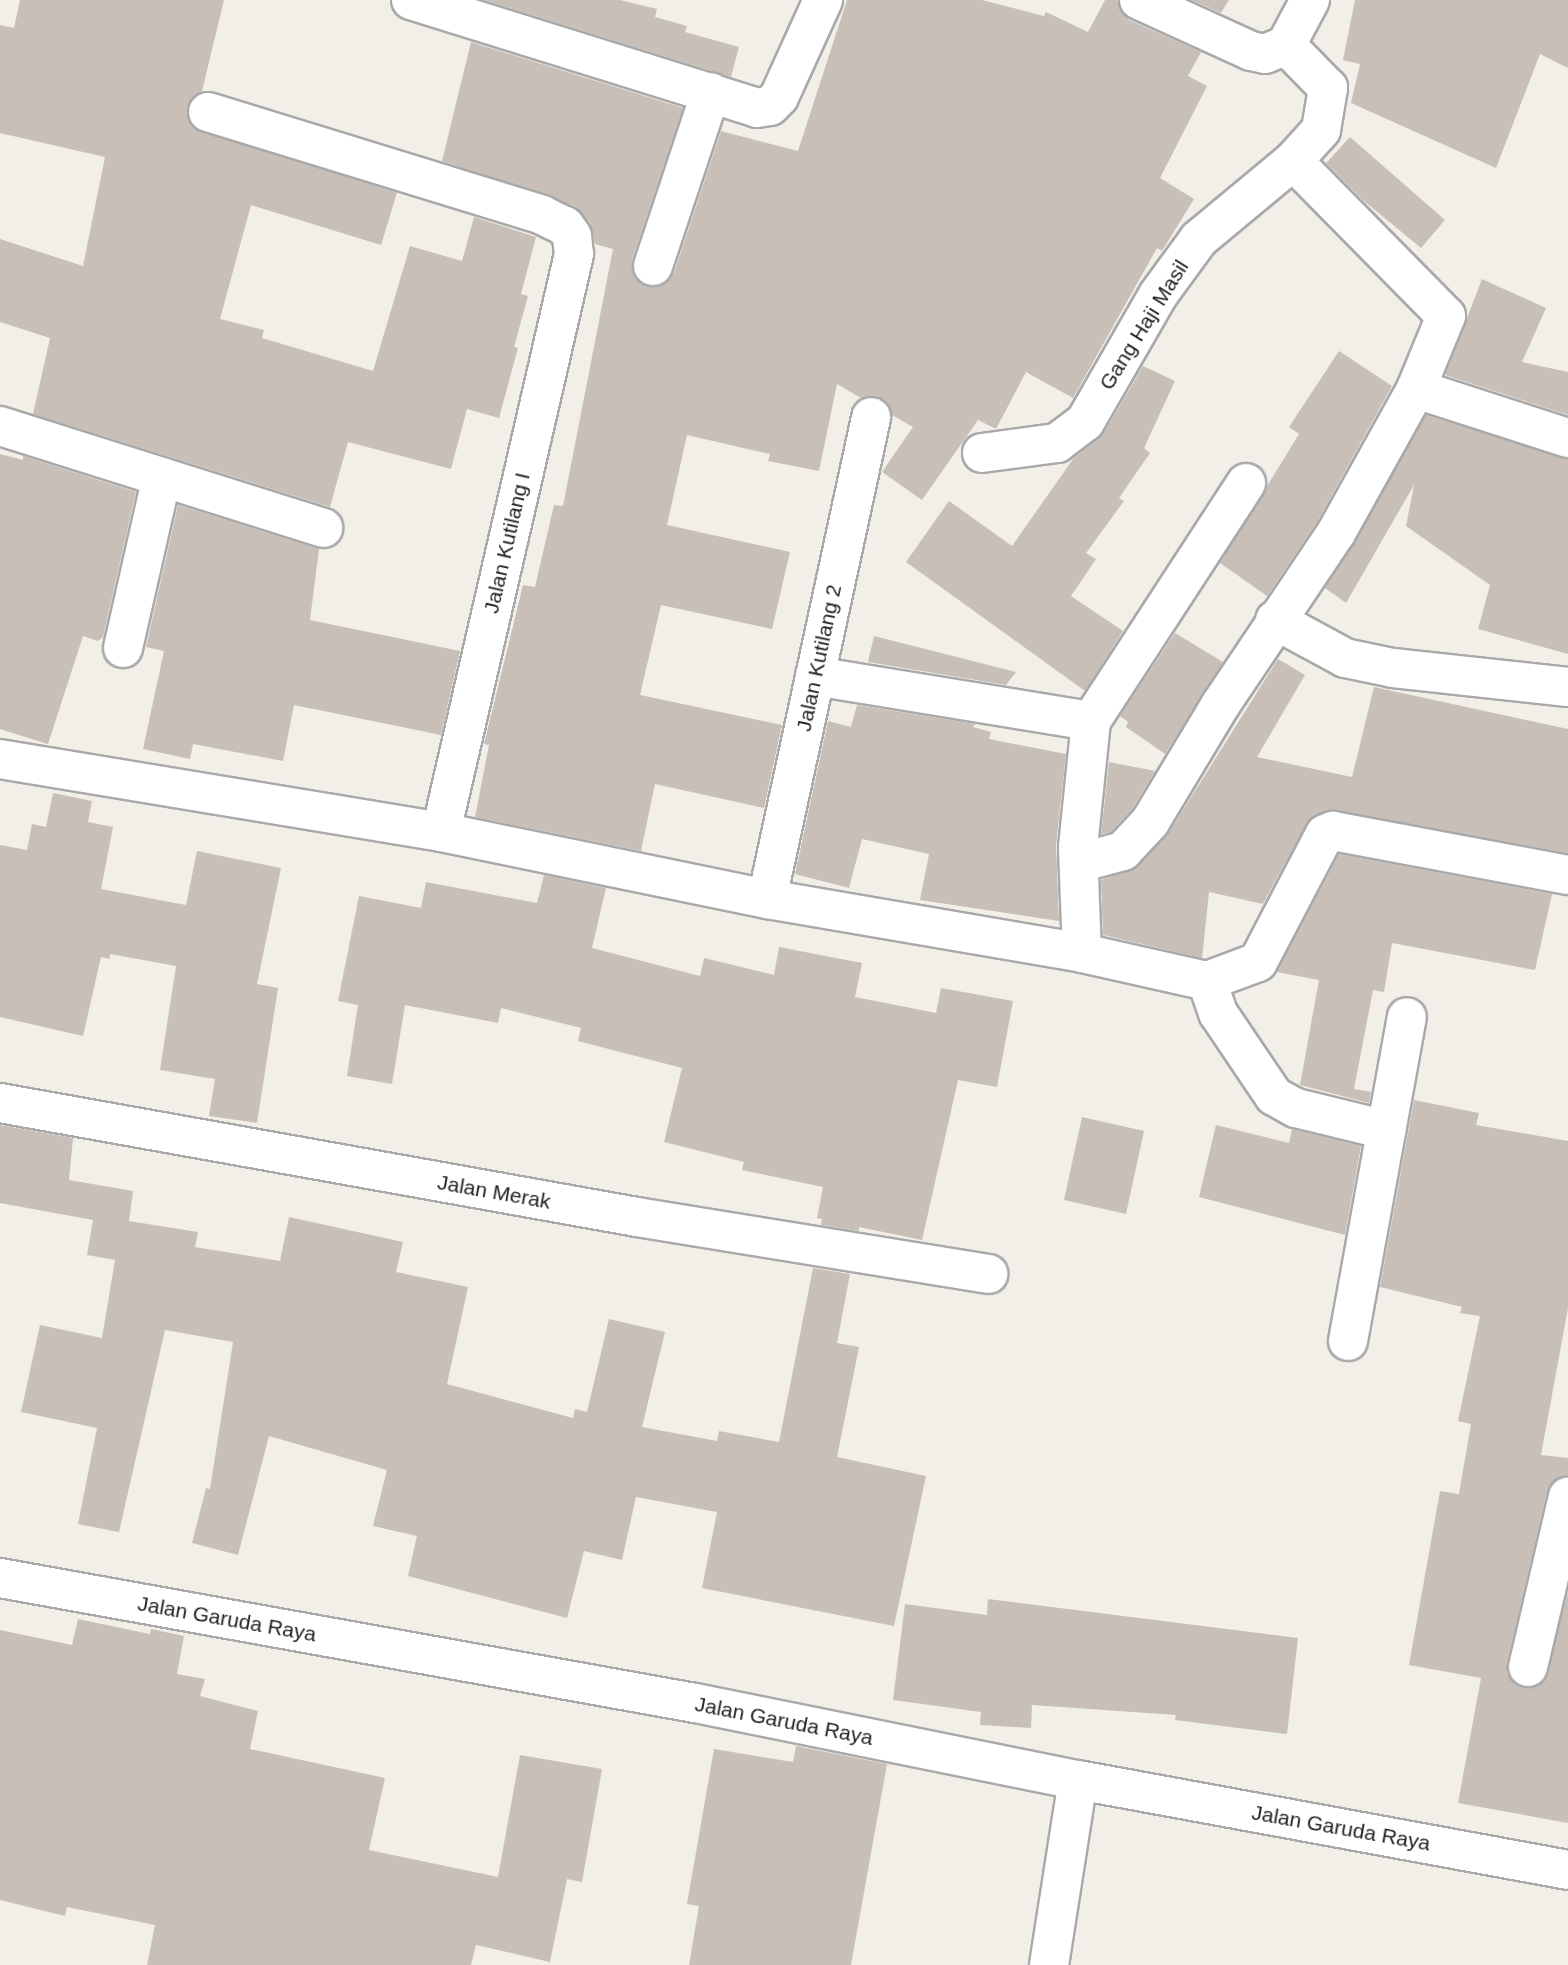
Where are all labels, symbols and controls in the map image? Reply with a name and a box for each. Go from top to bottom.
street label: Gang Haji Masil [1094,255,1194,395]
street label: Jalan Kutilang I [479,470,535,616]
street label: Jalan Kutilang 2 [791,582,847,734]
street label: Jalan Merak [435,1170,553,1214]
street label: Jalan Garuda Raya [136,1591,318,1647]
street label: Jalan Garuda Raya [693,1691,875,1751]
street label: Jalan Garuda Raya [1250,1800,1432,1856]

